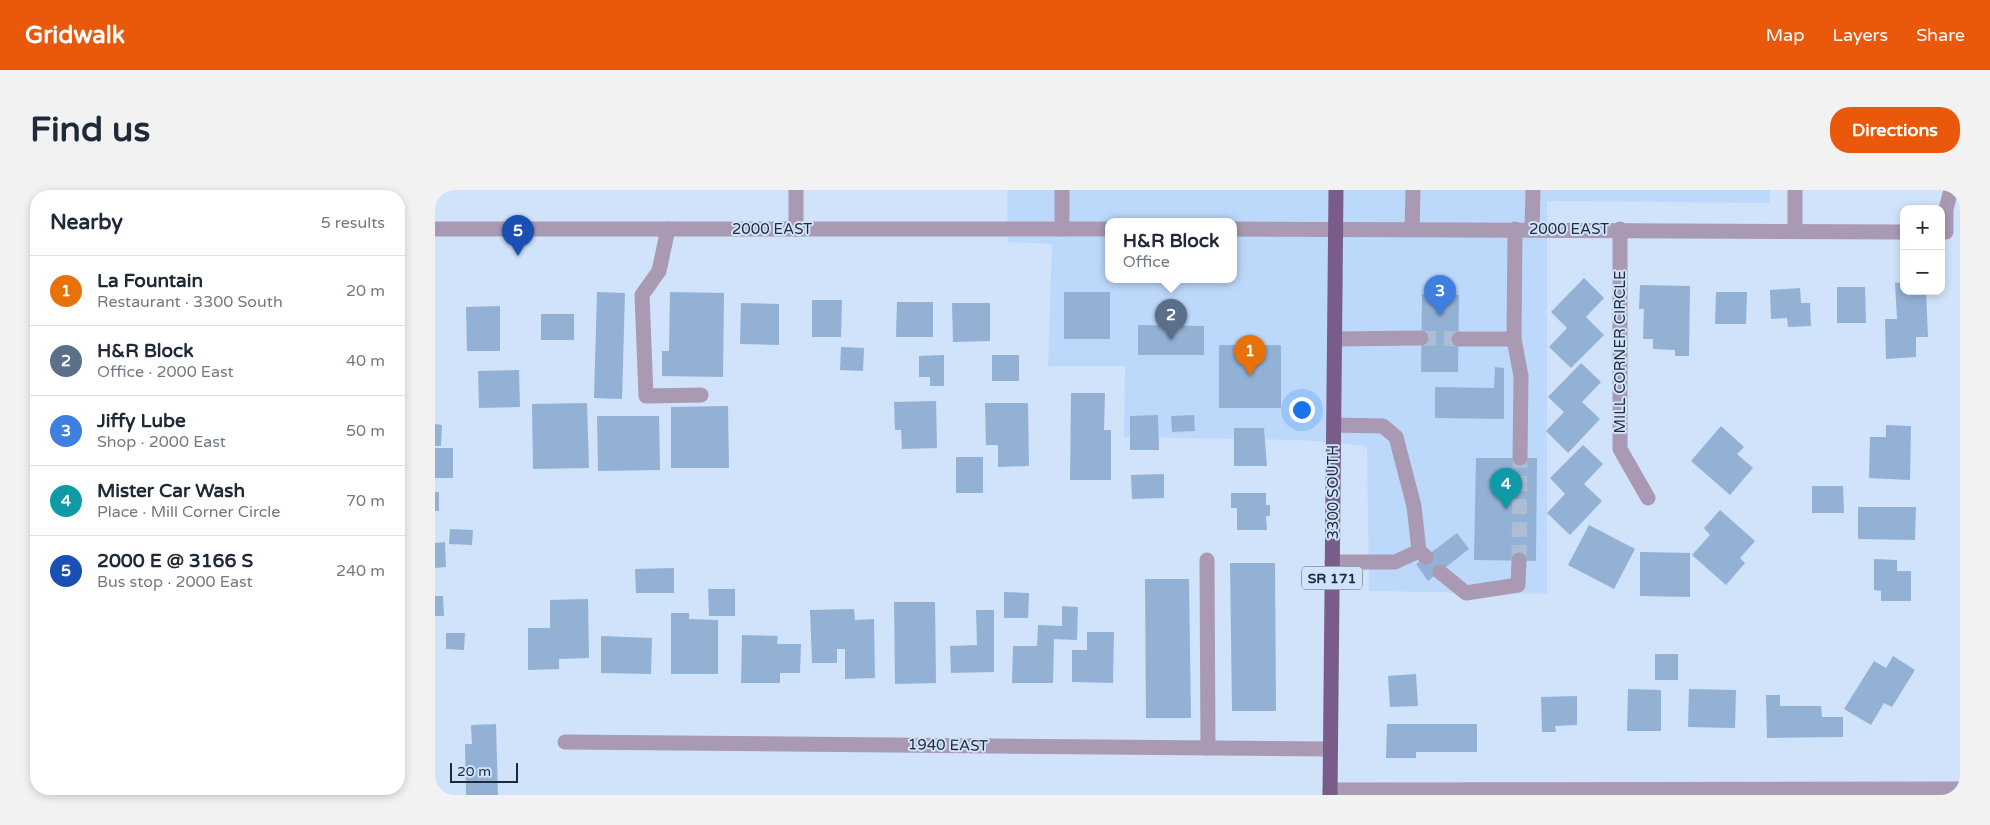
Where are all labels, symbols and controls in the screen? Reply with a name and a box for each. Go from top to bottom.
text: Gridwalk [25,21,125,50]
text: Map [1766,24,1805,46]
text: Layers [1833,24,1888,46]
text: Share [1916,24,1965,46]
button: Directions [1830,107,1960,153]
text: Find us [30,109,150,151]
map controls [1900,205,1945,295]
button: + [1900,205,1945,250]
text: Nearby [50,210,123,235]
text: 5 results [321,213,385,233]
pin: 5 [502,215,534,256]
popup [1105,218,1237,283]
street label: 2000 EAST [732,220,812,238]
street label: 2000 EAST [1529,220,1609,238]
text: H&R Block [1123,230,1219,252]
button: − [1900,250,1945,295]
text: Office [1123,252,1170,272]
text: La Fountain [97,270,203,292]
street label: MILL CORNER CIRCLE [1611,270,1629,434]
pin: 3 [1424,275,1456,316]
text: 1 [61,281,71,301]
text: 20 m [346,281,385,301]
text: Restaurant · 3300 South [97,292,283,312]
pin: 2 [1155,299,1187,340]
pin: 1 [1234,335,1266,376]
text: H&R Block [97,340,194,362]
text: 2 [61,351,71,371]
text: 40 m [346,351,385,371]
text: Office · 2000 East [97,362,234,382]
your location [1289,397,1315,423]
text: Jiffy Lube [97,410,186,432]
text: 3 [61,421,71,441]
text: 50 m [346,421,385,441]
text: Shop · 2000 East [97,432,226,452]
street label: 3300 SOUTH [1324,445,1342,539]
pin: 4 [1490,468,1522,509]
text: Mister Car Wash [97,480,245,502]
text: 4 [61,491,71,511]
text: 70 m [346,491,385,511]
text: Place · Mill Corner Circle [97,502,280,522]
text: 2000 E @ 3166 S [97,550,253,572]
text: 5 [61,561,71,581]
text: 240 m [336,561,385,581]
road number: SR 171 [1302,566,1362,589]
text: Bus stop · 2000 East [97,572,253,592]
street label: 1940 EAST [908,735,988,755]
scale bar [450,760,517,783]
text: 20 m [457,763,491,780]

